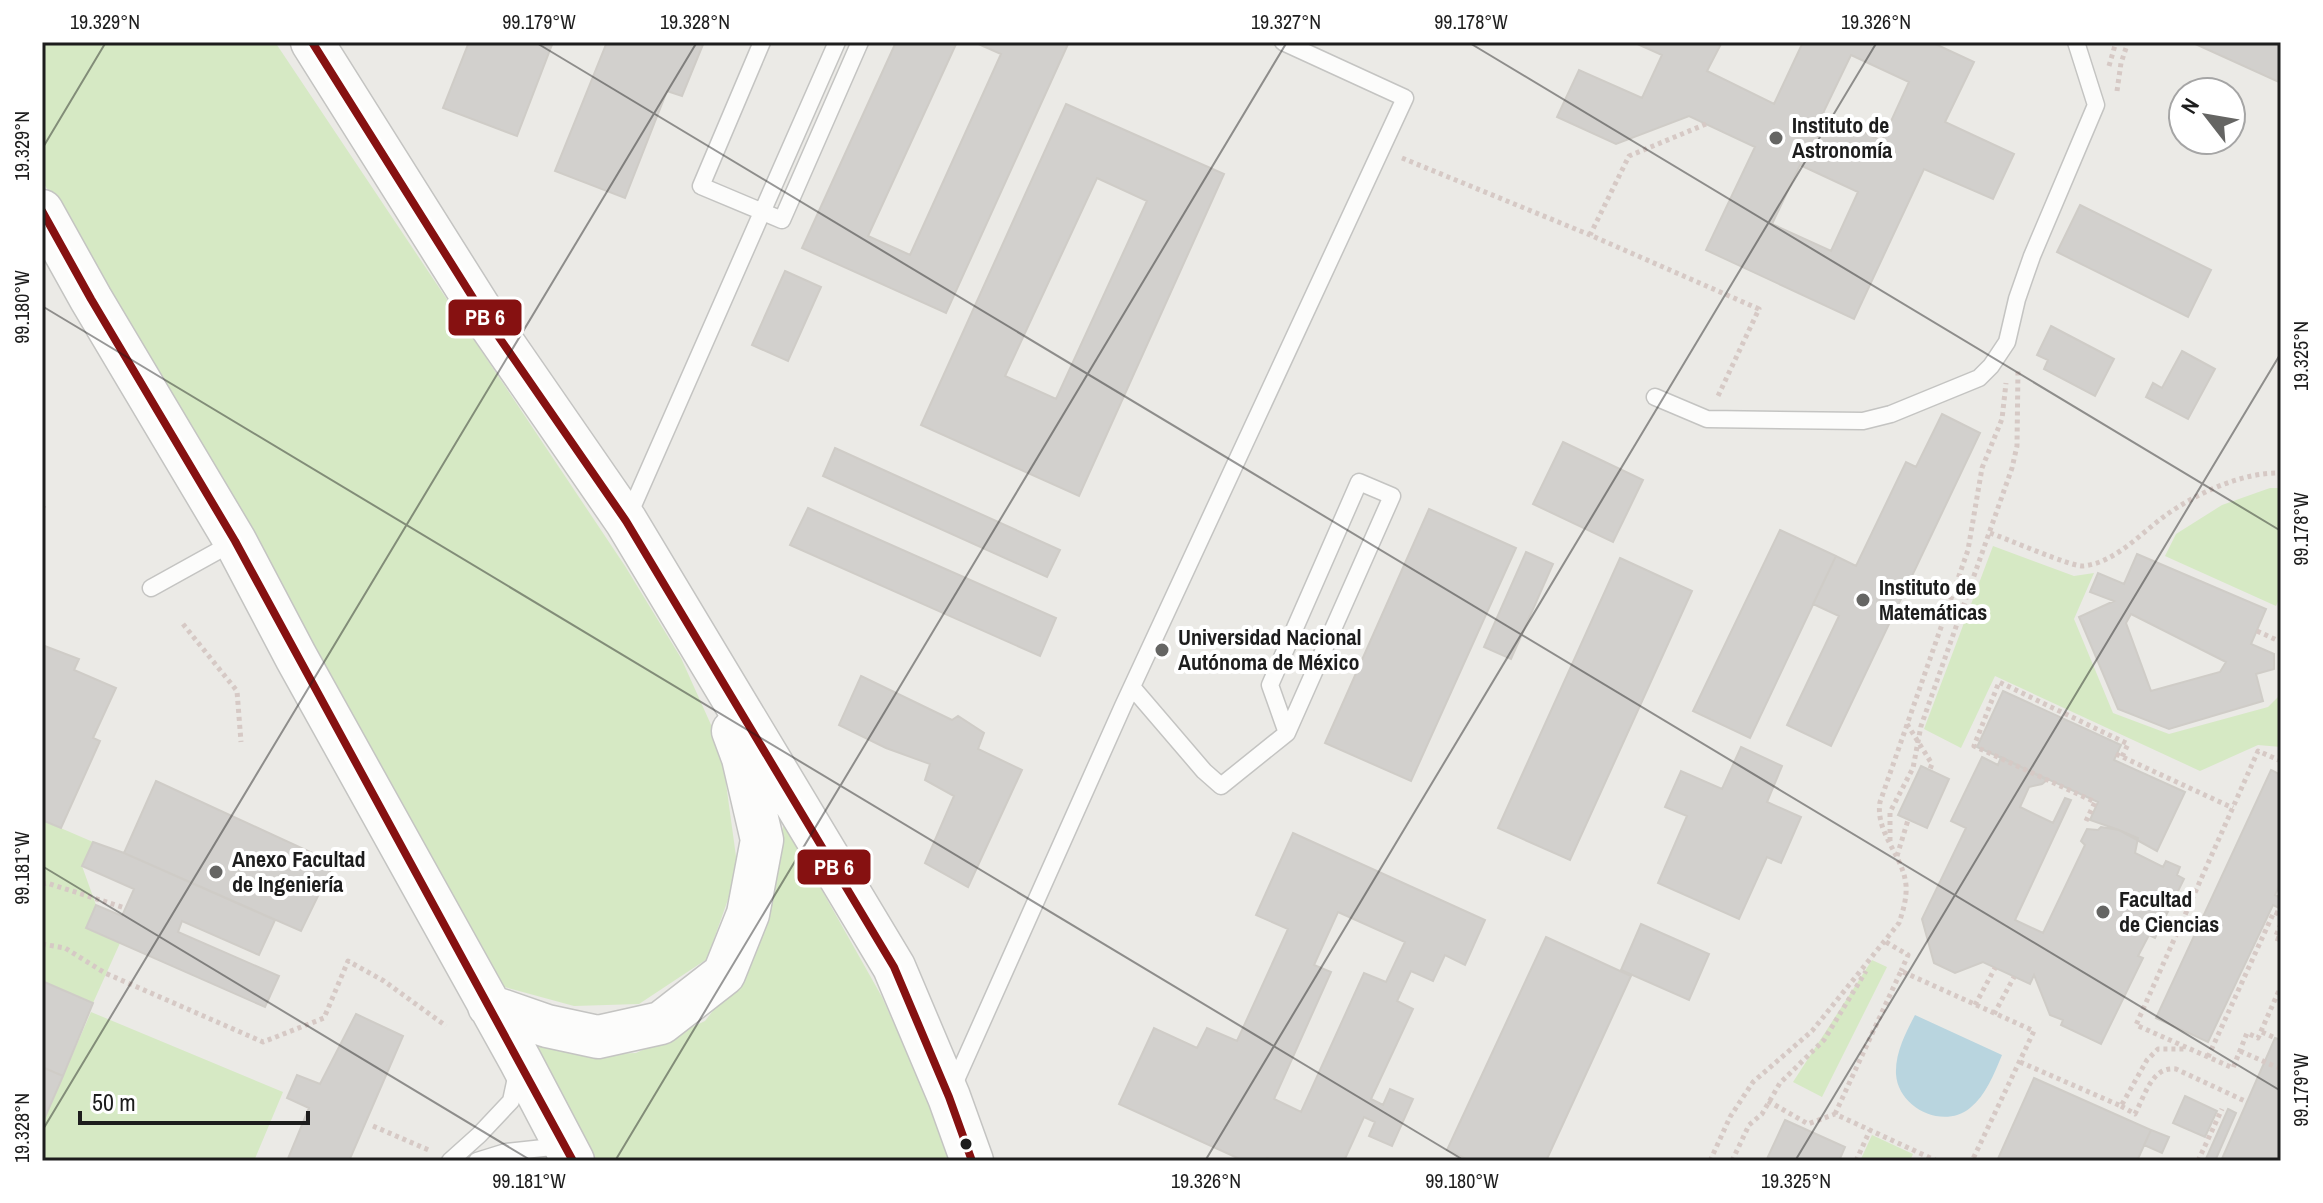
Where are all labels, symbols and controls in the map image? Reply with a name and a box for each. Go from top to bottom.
text: 19.329°N [70,8,140,35]
text: 99.179°W [502,8,576,35]
text: 19.328°N [660,8,730,35]
text: 19.327°N [1251,8,1321,35]
text: 99.178°W [1434,8,1508,35]
text: 19.326°N [1841,8,1911,35]
north arrow [2167,76,2247,156]
text: N [2174,92,2206,119]
place label: Instituto de Astronomía [1792,110,1892,165]
text: 19.329°N [8,111,35,181]
marker: Instituto de Astronomía [1767,129,1785,147]
text: 99.180°W [8,270,35,344]
line badge: PB 6 [447,298,523,337]
text: PB 6 [465,302,505,332]
text: 19.325°N [2287,321,2314,391]
text: 99.178°W [2287,492,2314,566]
place label: Instituto de Matemáticas [1879,572,1987,627]
marker: Instituto de Matemáticas [1854,591,1872,609]
place label: Universidad Nacional Autónoma de México [1178,622,1361,677]
marker: Universidad Nacional Autónoma de México [1153,641,1171,659]
text: 99.181°W [8,831,35,905]
place label: Anexo Facultad de Ingeniería [232,844,365,899]
line badge: PB 6 [796,848,872,886]
text: PB 6 [814,852,854,882]
marker: Anexo Facultad de Ingeniería [207,863,225,881]
place label: Facultad de Ciencias [2119,884,2219,939]
marker: Facultad de Ciencias [2094,903,2112,921]
text: 99.179°W [2287,1053,2314,1127]
scale bar [80,1075,308,1125]
text: 50 m [92,1086,136,1118]
text: 19.328°N [8,1093,35,1163]
unlabelled marker [958,1136,974,1152]
text: 99.181°W [492,1167,566,1194]
text: 19.326°N [1171,1167,1241,1194]
text: 99.180°W [1425,1167,1499,1194]
text: 19.325°N [1761,1167,1831,1194]

